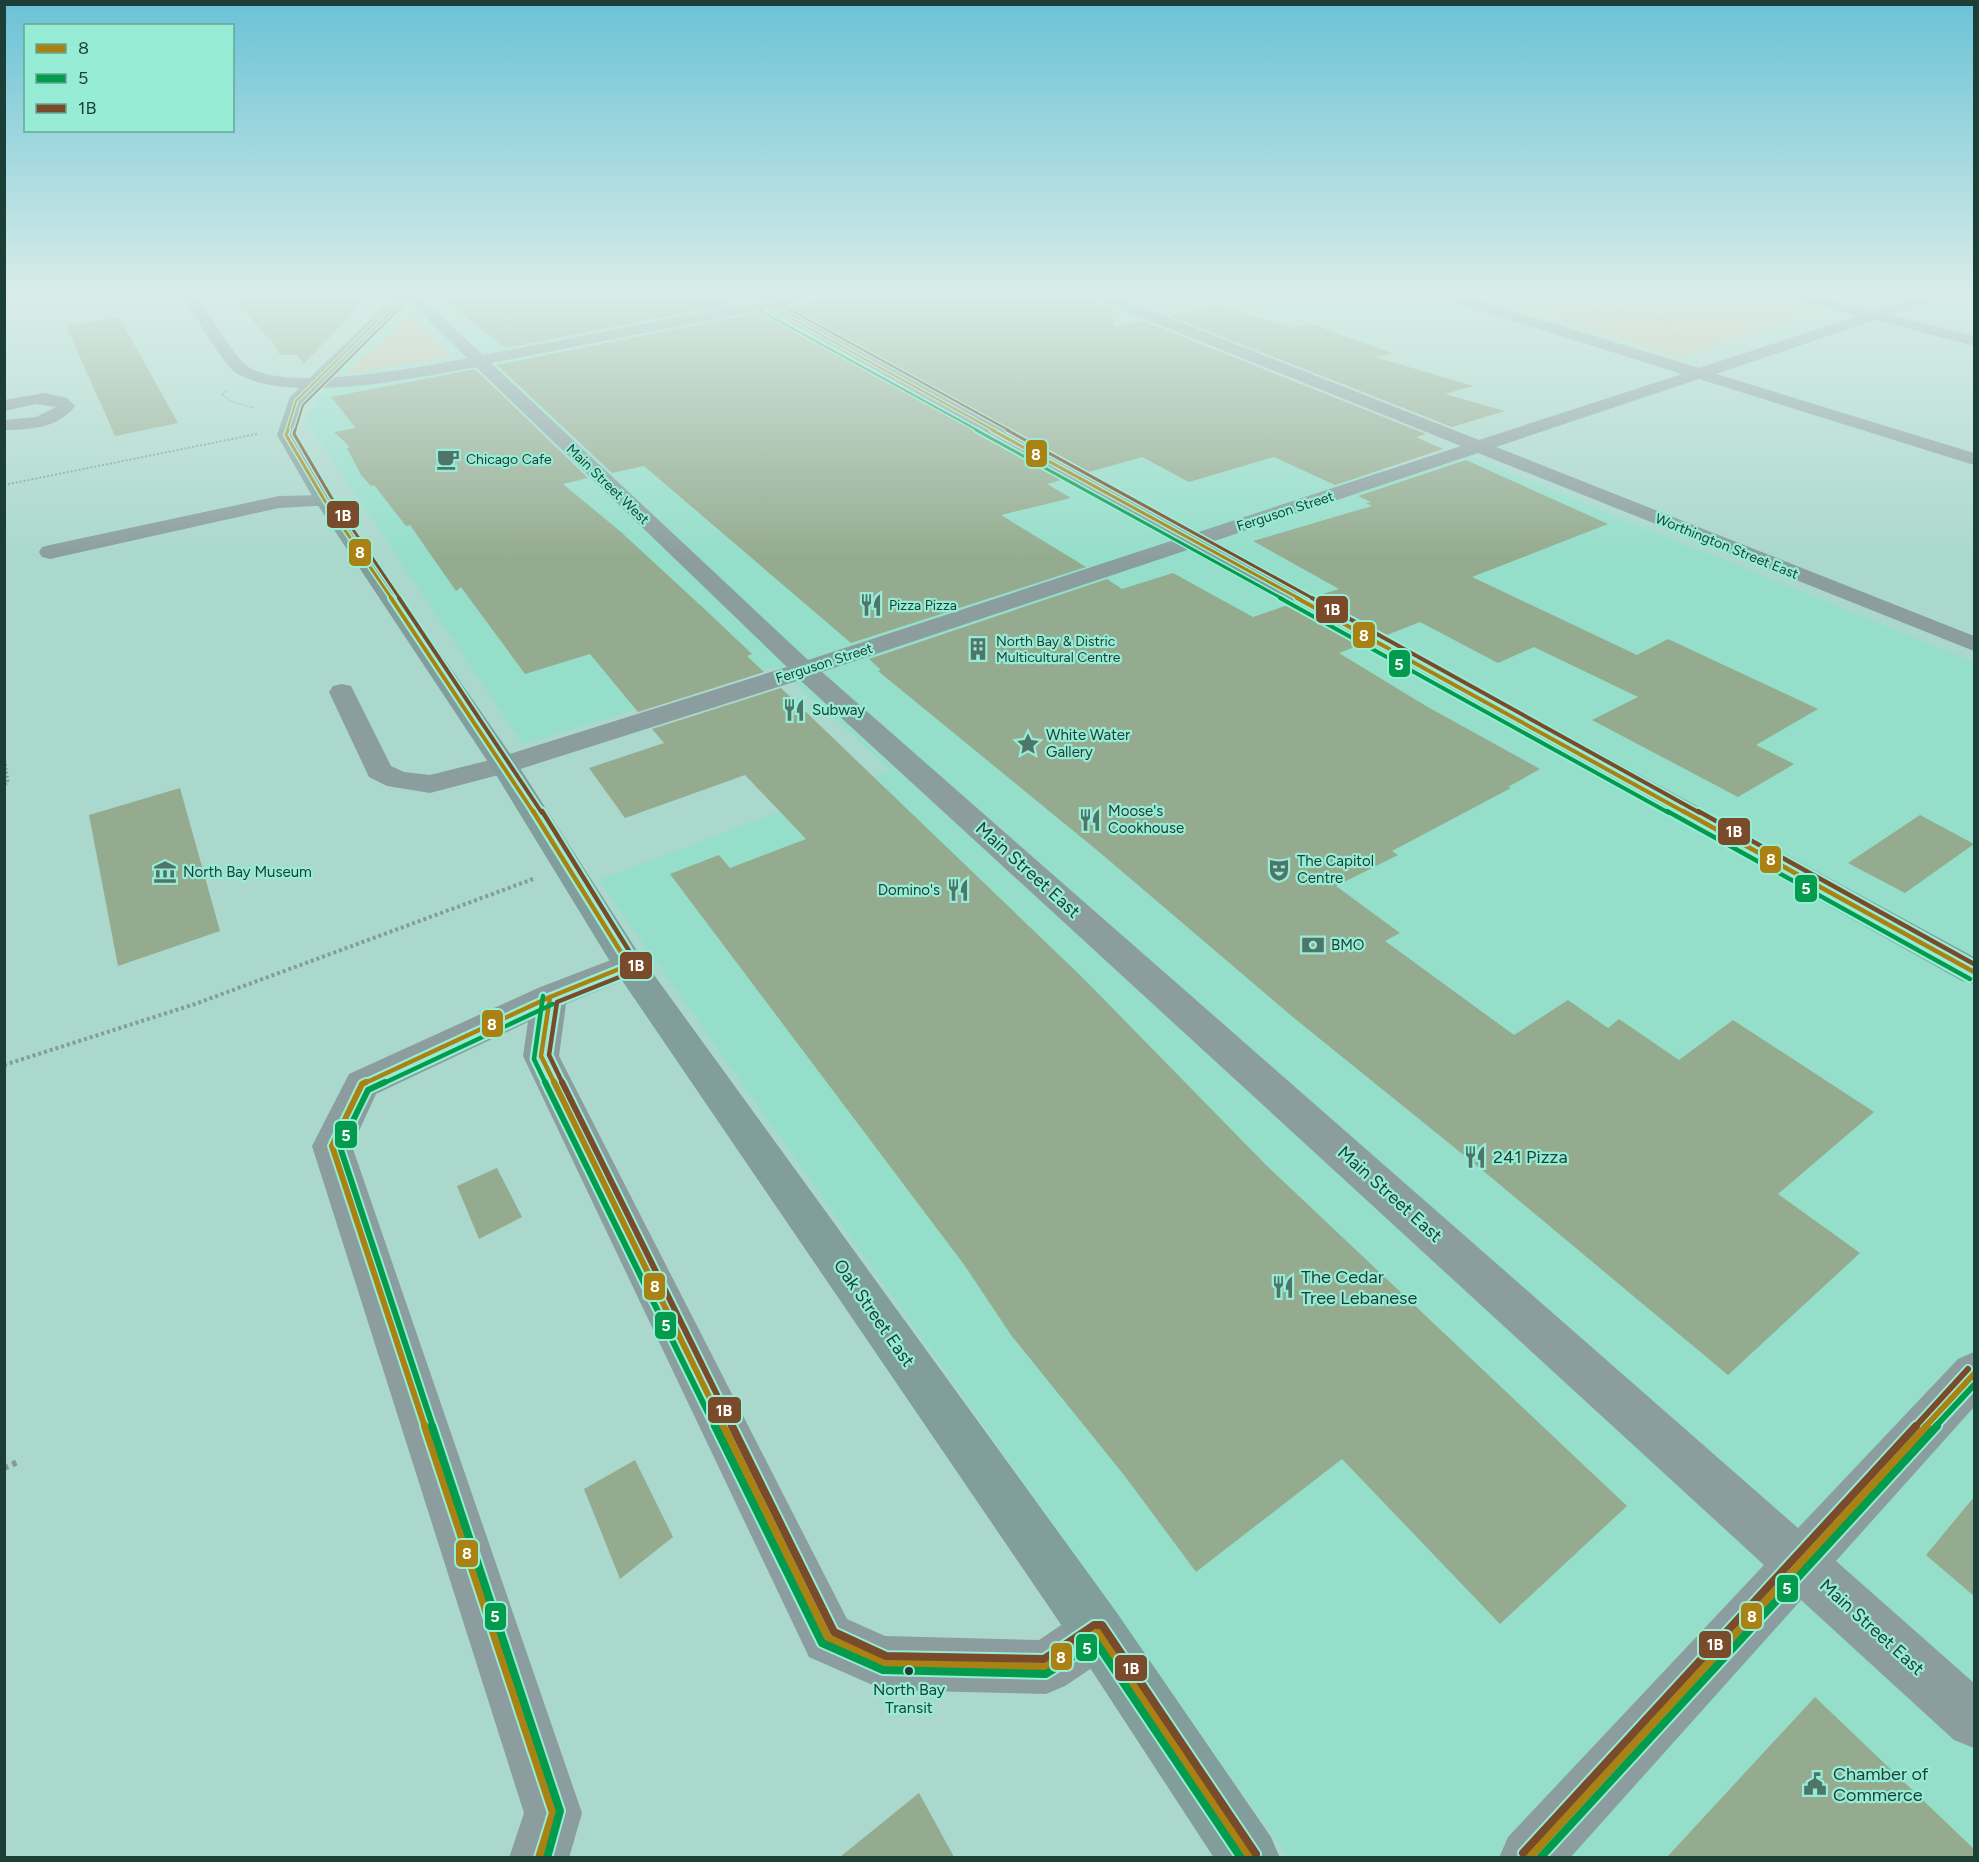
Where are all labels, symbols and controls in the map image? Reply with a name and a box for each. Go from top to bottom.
legend [24,24,234,132]
text: 8 [78,37,89,59]
text: 5 [78,67,88,89]
text: 1B [78,97,96,119]
line badge: 8 [1025,439,1048,468]
street label: Main Street West [563,441,653,528]
text: 8 [1031,445,1041,464]
cafe icon: Chicago Cafe [435,446,461,472]
place label: Chicago Cafe [466,451,552,468]
street label: Ferguson Street [1234,488,1336,535]
line badge: 1B [326,500,360,529]
text: 1B [335,506,351,525]
street label: Worthington Street East [1653,510,1801,583]
line badge: 8 [348,538,372,567]
text: 8 [355,543,365,562]
restaurant icon: Pizza Pizza [858,592,884,618]
line badge: 1B [1315,595,1349,624]
place label: Pizza Pizza [889,597,957,614]
text: 1B [1324,600,1340,619]
line badge: 8 [1352,621,1376,649]
text: 8 [1359,626,1369,645]
place label: North Bay & Distric Multicultural Centre [996,633,1121,666]
building icon: North Bay & Distric Multicultural Centre [965,636,991,662]
street label: Ferguson Street [773,640,875,687]
line badge: 5 [1388,649,1411,678]
text: 5 [1394,655,1404,674]
restaurant icon: Subway [781,697,807,723]
place label: Subway [812,701,865,719]
place label: White Water Gallery [1046,726,1130,761]
place icon: White Water Gallery [1015,731,1041,757]
place label: Moose's Cookhouse [1108,802,1184,837]
restaurant icon: Moose's Cookhouse [1077,807,1103,833]
street label: Main Street East [971,817,1085,923]
line badge: 1B [1717,817,1751,846]
text: 1B [1726,822,1742,841]
line badge: 8 [1759,845,1782,874]
text: 8 [1766,850,1776,869]
place label: The Capitol Centre [1297,852,1374,887]
theatre icon: The Capitol Centre [1266,857,1292,883]
museum icon: North Bay Museum [152,859,178,885]
place label: North Bay Museum [183,863,312,881]
line badge: 5 [1794,874,1818,903]
restaurant icon: Domino's [945,877,971,903]
text: 5 [1801,879,1811,898]
place label: Domino's [878,881,940,899]
bank icon: BMO [1300,932,1326,958]
place label: BMO [1331,936,1365,954]
line badge: 1B [619,951,653,980]
text: 1B [628,956,644,975]
line badge: 8 [481,1009,504,1038]
text: 8 [487,1015,497,1034]
line badge: 5 [334,1120,358,1149]
text: 5 [341,1126,351,1145]
street label: Main Street East [1333,1141,1447,1247]
restaurant icon: 241 Pizza [1462,1144,1488,1170]
place label: 241 Pizza [1493,1146,1568,1168]
street label: Oak Street East [829,1255,919,1371]
place label: The Cedar Tree Lebanese [1301,1266,1417,1309]
line badge: 8 [643,1272,666,1301]
restaurant icon: The Cedar Tree Lebanese [1270,1274,1296,1300]
text: 8 [650,1277,660,1296]
line badge: 5 [654,1311,677,1340]
text: 5 [661,1316,671,1335]
line badge: 1B [707,1396,742,1424]
text: 1B [716,1401,732,1420]
line badge: 8 [455,1539,479,1568]
text: 8 [462,1544,472,1563]
line badge: 5 [1776,1574,1799,1603]
street label: Main Street East [1815,1574,1929,1680]
text: 5 [1782,1579,1792,1598]
line badge: 5 [484,1602,507,1631]
line badge: 8 [1740,1602,1763,1630]
text: 5 [490,1607,500,1626]
text: 8 [1747,1607,1757,1626]
line badge: 1B [1698,1630,1732,1659]
line badge: 5 [1075,1633,1098,1662]
text: 1B [1707,1635,1723,1654]
text: 5 [1082,1639,1092,1658]
line badge: 8 [1050,1642,1073,1671]
text: 8 [1056,1648,1066,1667]
line badge: 1B [1114,1654,1148,1682]
text: 1B [1123,1659,1139,1678]
marker: North Bay Transit [903,1665,915,1677]
place label: North Bay Transit [873,1680,946,1717]
place label: Chamber of Commerce [1833,1763,1929,1806]
public building icon: Chamber of Commerce [1802,1771,1828,1797]

